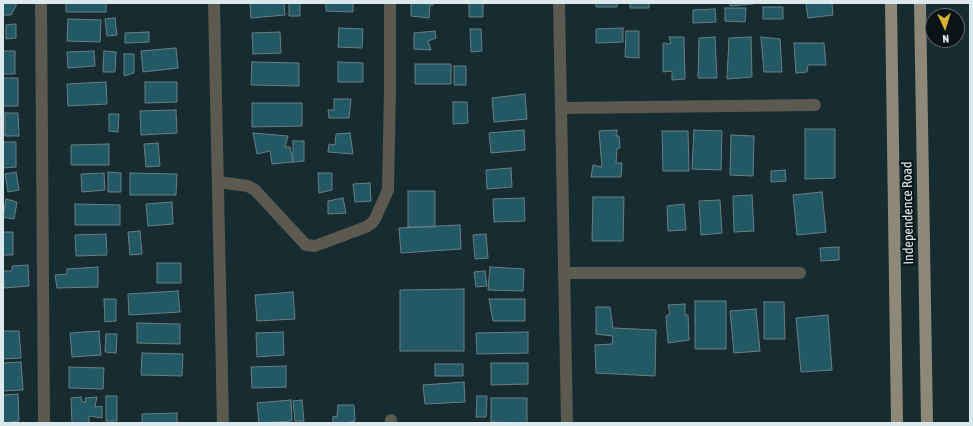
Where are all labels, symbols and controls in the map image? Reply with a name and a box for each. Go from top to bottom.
north arrow [925,8,965,48]
text: N [942,33,949,45]
street label: Independence Road [899,161,917,265]

